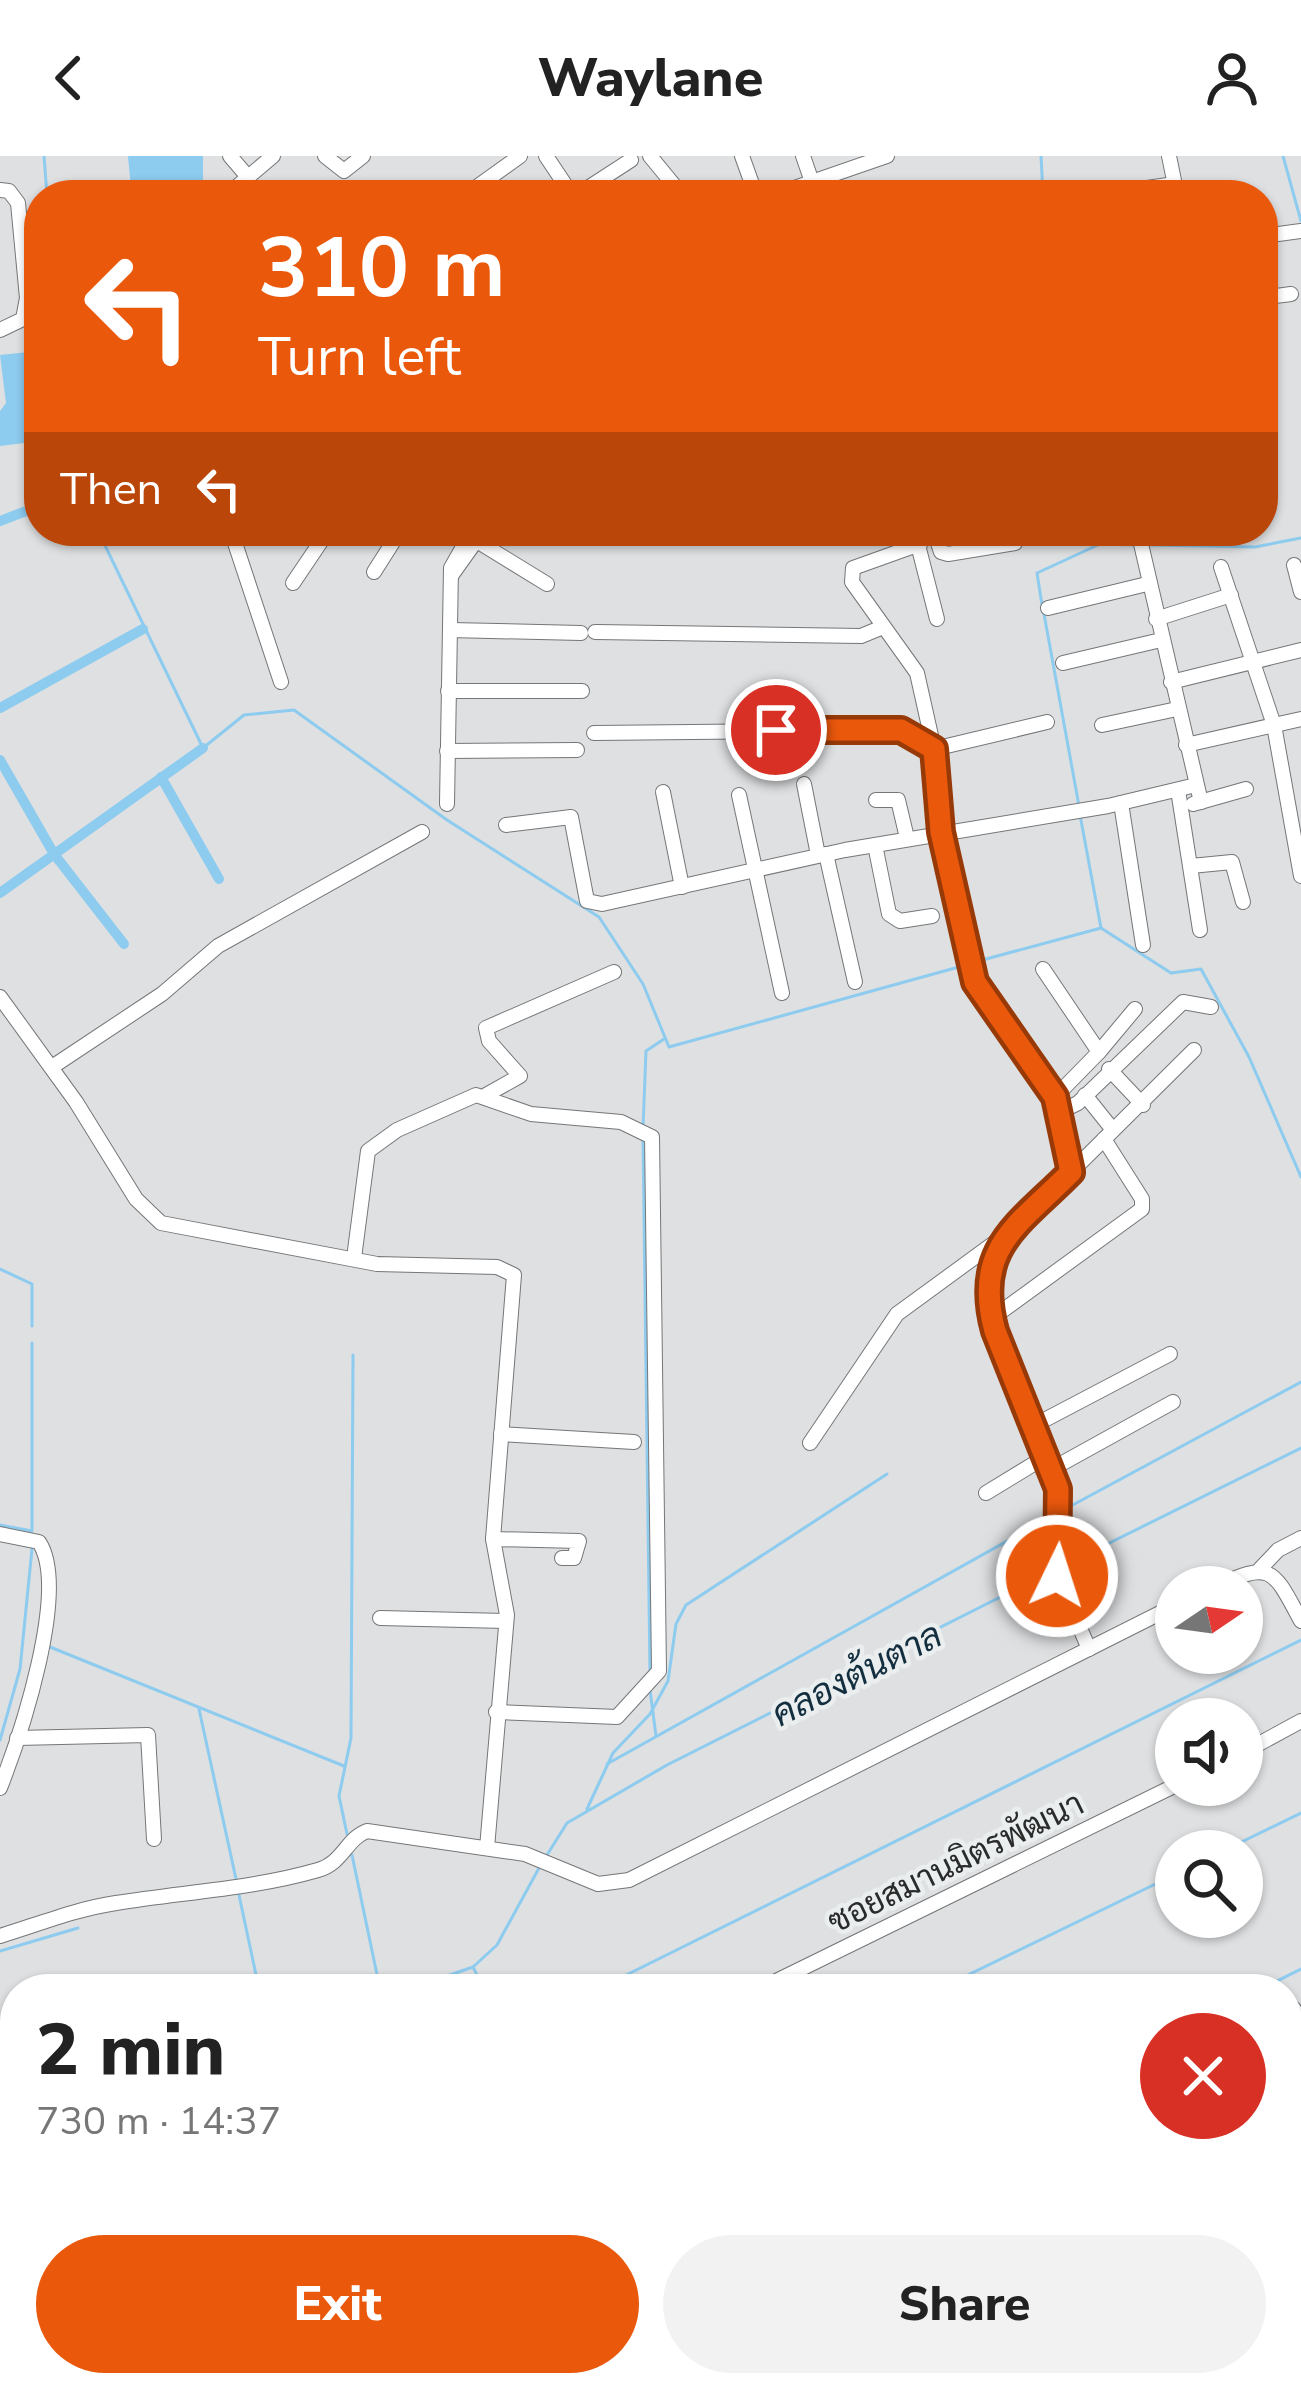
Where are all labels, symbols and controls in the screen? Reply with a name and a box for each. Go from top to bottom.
text: Waylane [538,41,763,115]
icon: back [36,45,102,111]
icon: person [1199,45,1265,111]
text: 310 m [258,211,506,326]
icon: left [60,228,216,384]
text: Turn left [258,320,461,394]
icon: left [186,456,252,522]
text: Then [60,459,162,520]
pin [725,679,827,781]
icon: arrive [743,697,809,763]
position arrow [994,1513,1120,1639]
north arrow [1155,1566,1263,1674]
map controls [1155,1566,1263,1938]
water label: คลองต้นตาล [763,1611,951,1739]
button: sound [1155,1698,1263,1806]
street label: ซอยสมานมิตรพัฒนา [821,1782,1091,1944]
button: search [1155,1830,1263,1938]
text: 2 min [36,2001,225,2099]
button: close [1140,2013,1266,2139]
text: 730 m · 14:37 [36,2095,281,2148]
button: Exit [36,2235,639,2373]
button: Share [663,2235,1266,2373]

